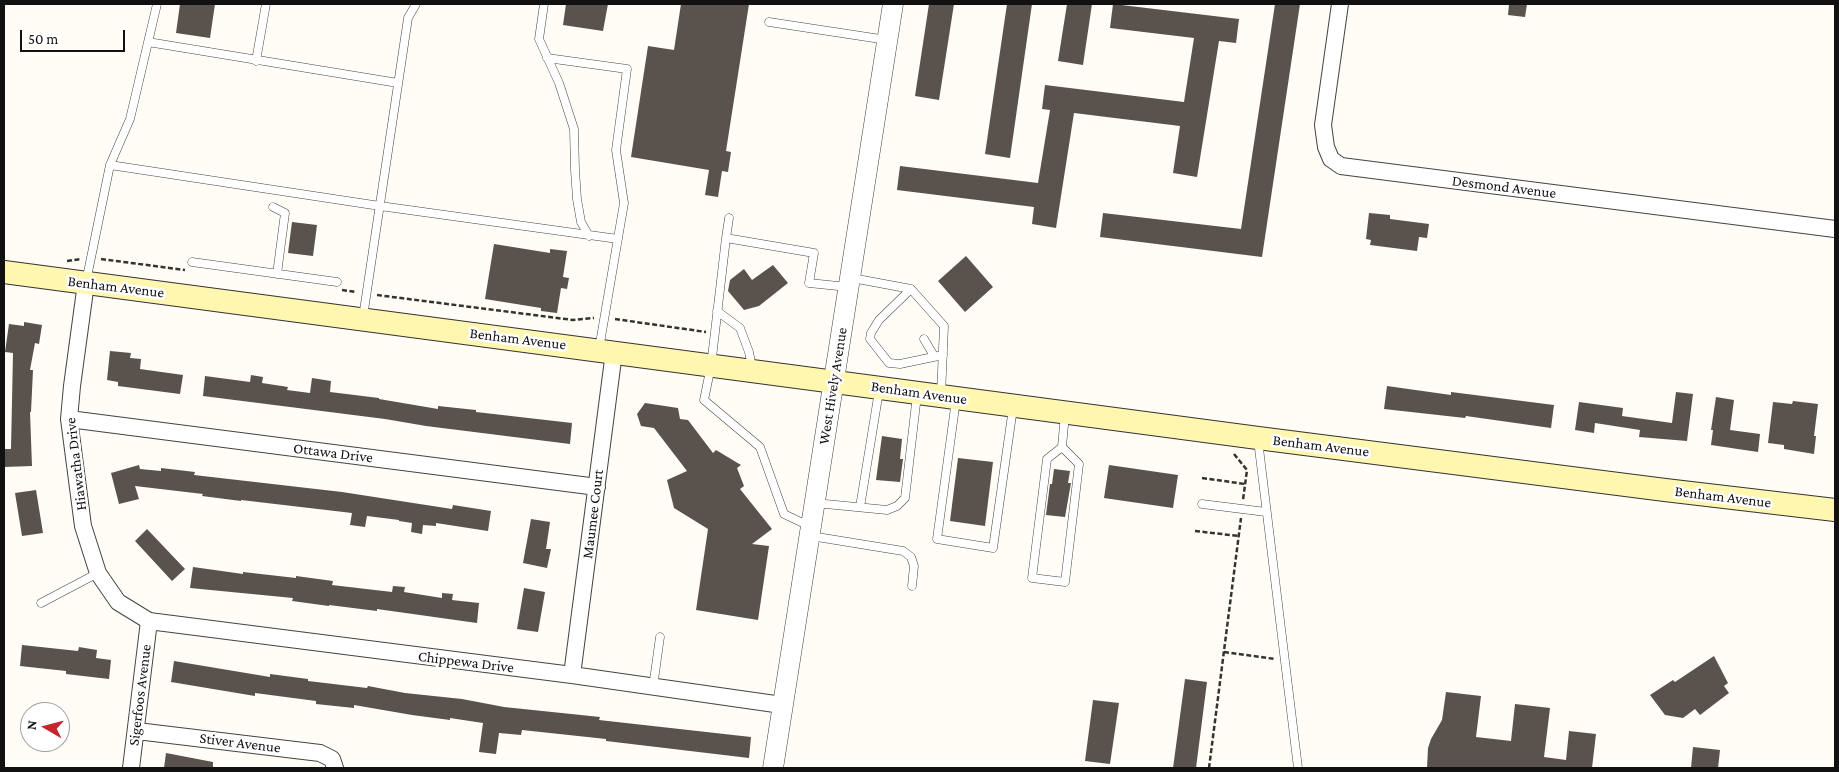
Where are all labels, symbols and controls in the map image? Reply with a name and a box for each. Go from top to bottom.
scale bar [22,20,128,52]
text: 50 m [28,31,58,47]
street label: Desmond Avenue [1451,172,1557,202]
street label: Benham Avenue [67,272,165,302]
street label: Benham Avenue [469,324,567,354]
street label: West Hively Avenue [815,326,851,446]
street label: Benham Avenue [870,377,968,409]
street label: Hiawatha Drive [61,416,91,512]
street label: Benham Avenue [1272,431,1370,461]
street label: Ottawa Drive [292,439,374,467]
street label: Maumee Court [579,468,607,560]
street label: Benham Avenue [1674,482,1772,512]
street label: Sigerfoos Avenue [125,643,155,747]
street label: Chippewa Drive [417,647,515,677]
north arrow [20,702,70,752]
text: N [23,719,40,731]
street label: Stiver Avenue [198,729,282,757]

